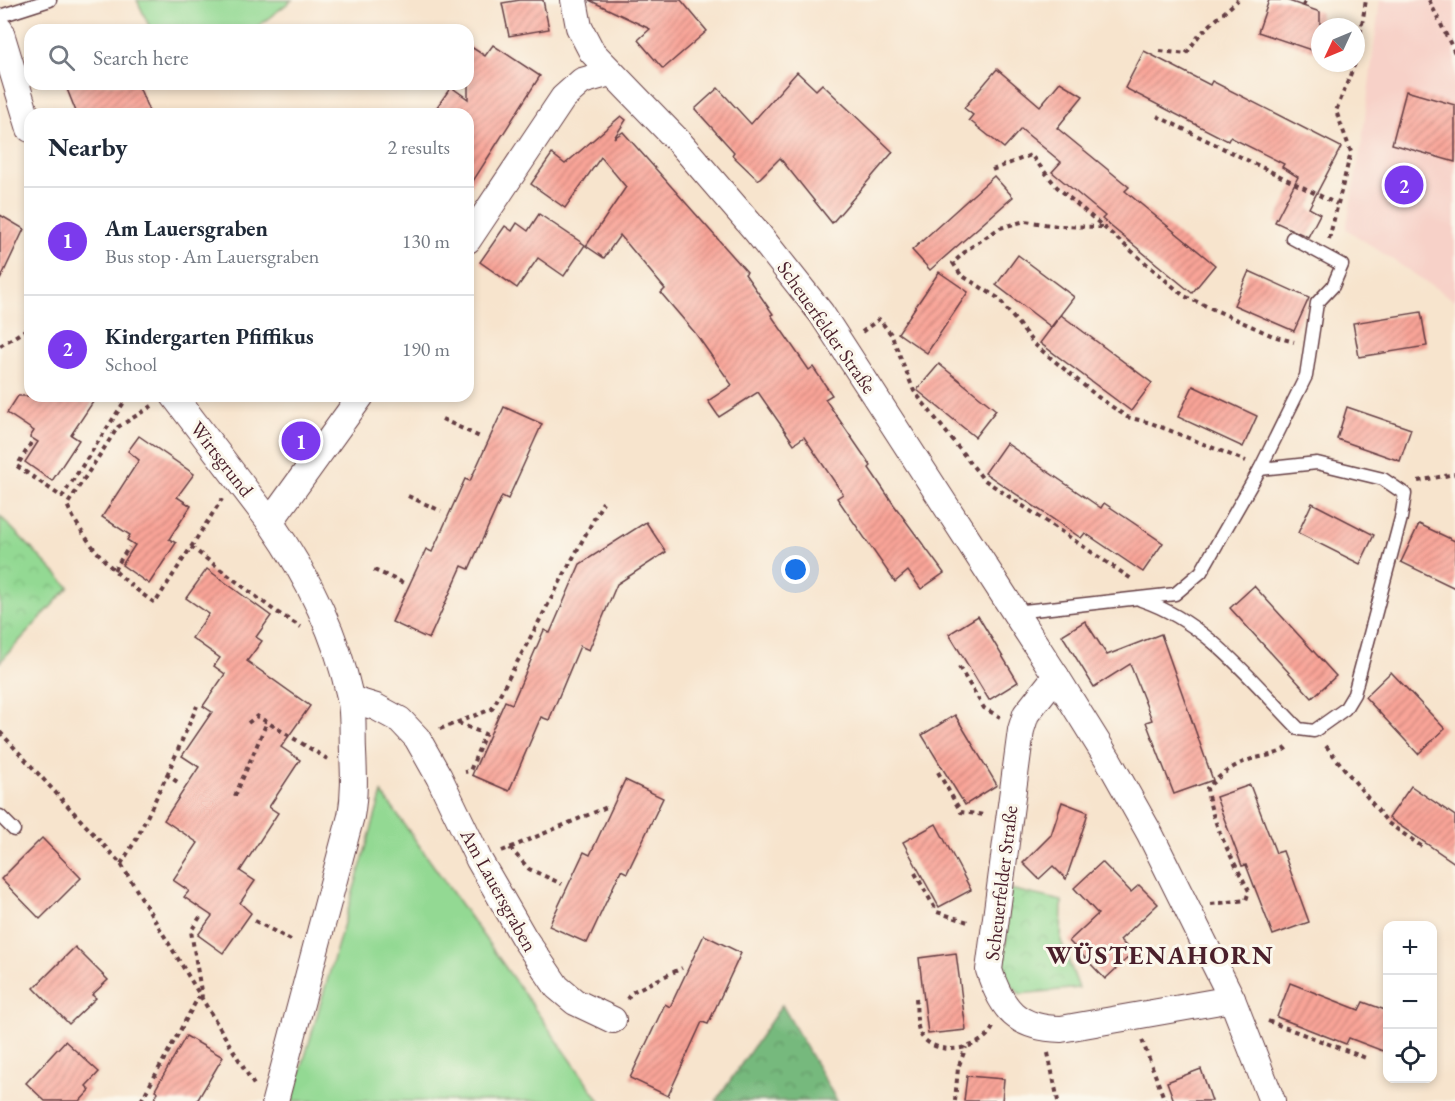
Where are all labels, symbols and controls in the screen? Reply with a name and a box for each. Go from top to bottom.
north arrow [1311,18,1365,72]
search box [24,24,474,90]
icon: search [45,41,78,74]
text: Search here [93,43,188,72]
text: Nearby [48,130,128,164]
text: 2 results [387,134,450,160]
pin: 2 [1384,162,1424,207]
text: Am Lauersgraben [105,214,268,243]
text: 1 [62,228,73,254]
text: 130 m [402,228,450,254]
text: Bus stop · Am Lauersgraben [105,243,319,269]
street label: Scheuerfelder Straße [772,256,882,398]
text: Kindergarten Pfiffikus [105,322,314,351]
text: 2 [62,336,73,362]
text: 190 m [402,336,450,362]
text: School [105,351,157,377]
street label: Wirtsgrund [184,416,260,503]
pin: 1 [282,418,320,464]
your location [781,555,810,584]
street label: Scheuerfelder Straße [979,804,1023,962]
street label: Am Lauersgraben [454,823,544,956]
map controls [1383,921,1437,1083]
button: + [1383,921,1437,975]
district label: WÜSTENAHORN [1046,938,1274,972]
button: − [1383,975,1437,1029]
button: locate [1383,1029,1437,1083]

